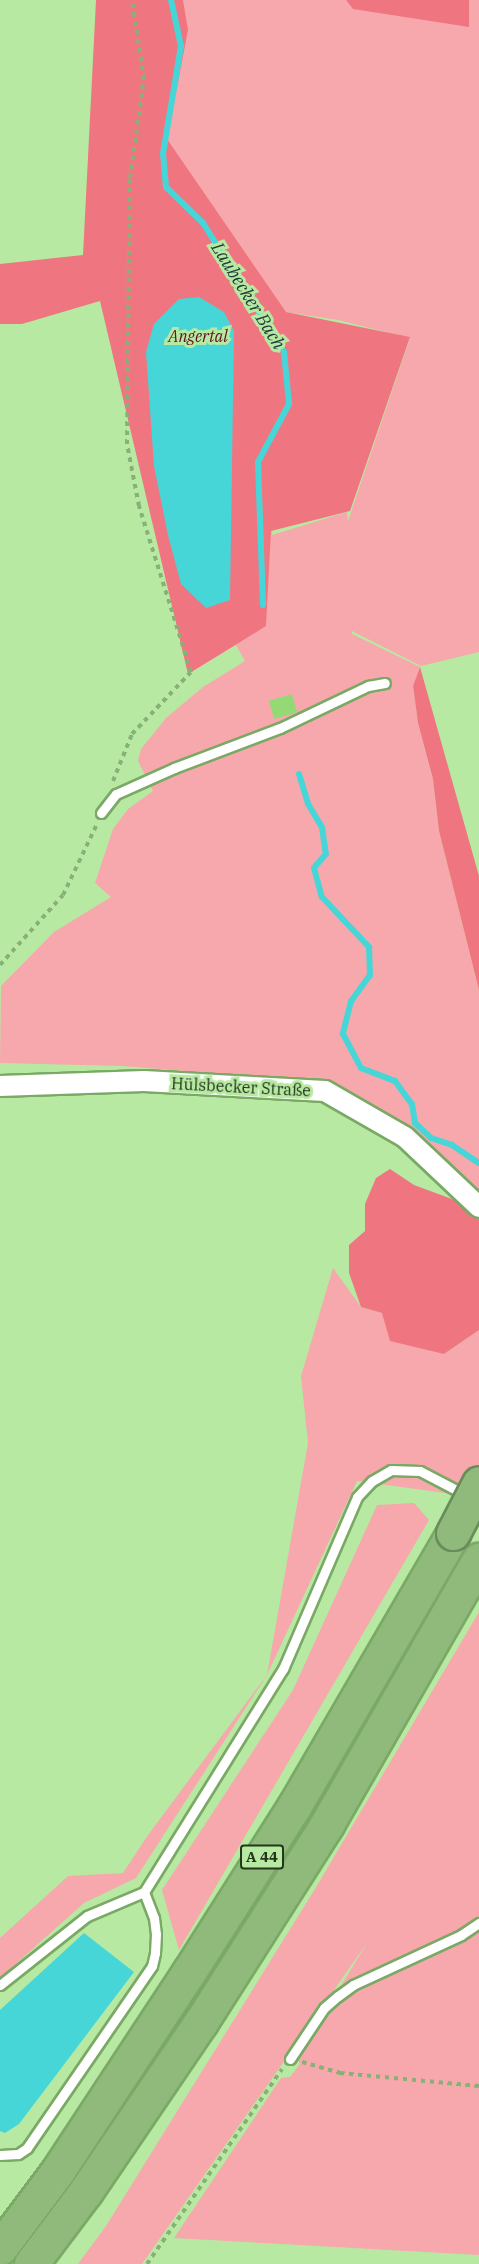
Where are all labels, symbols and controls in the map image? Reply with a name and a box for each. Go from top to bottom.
water label: Laubecker Bach [206,238,290,354]
park label: Angertal [168,326,228,346]
street label: Hülsbecker Straße [171,1074,311,1100]
road number: A 44 [240,1845,284,1869]

